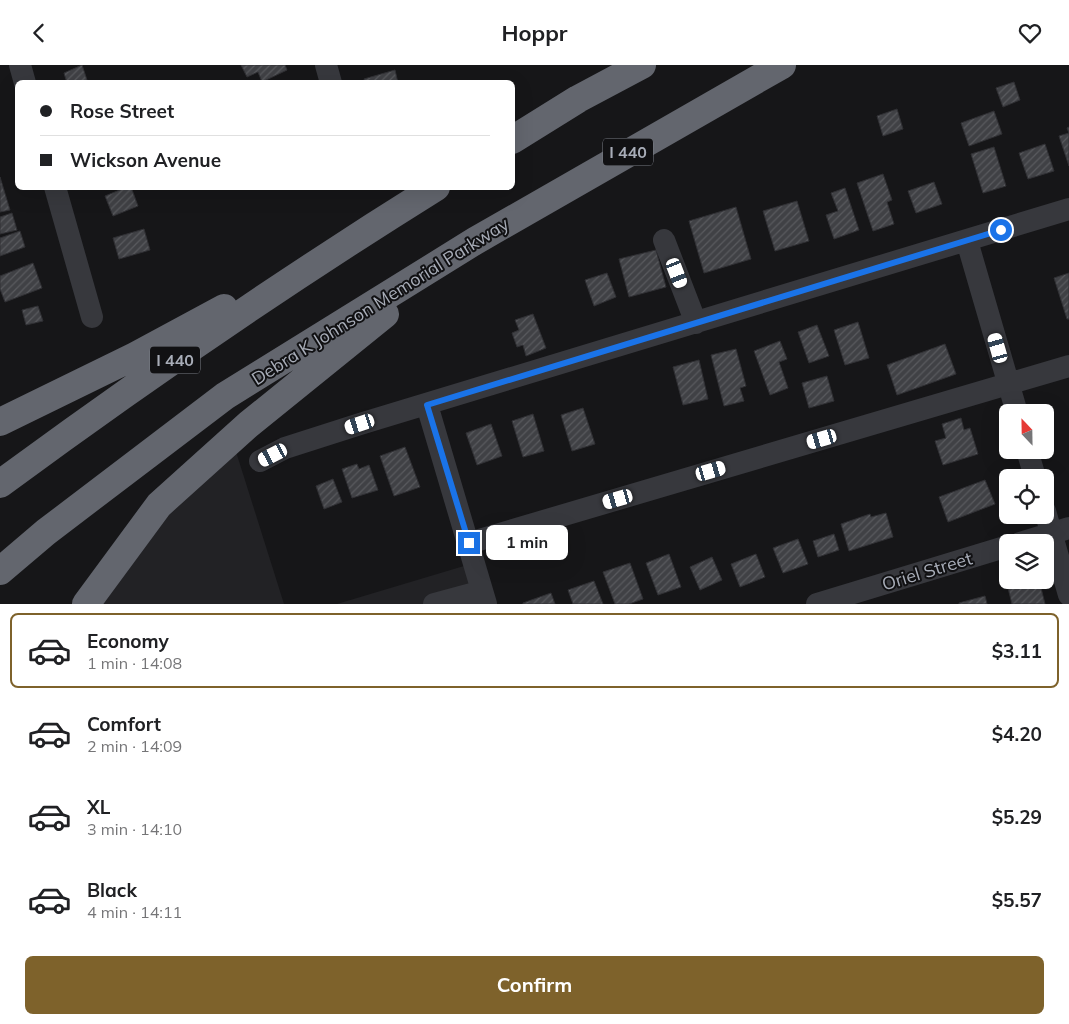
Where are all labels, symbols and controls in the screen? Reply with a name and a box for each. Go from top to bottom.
icon: back [25,19,53,47]
text: Hoppr [502,19,567,47]
icon: heart [1016,19,1044,47]
text: Rose Street [70,99,174,123]
road number: I 440 [603,139,653,165]
text: Wickson Avenue [70,148,221,172]
street label: Debra K Johnson Memorial Parkway [247,212,513,390]
route start [990,219,1012,241]
car [664,256,689,290]
car [986,332,1009,364]
road number: I 440 [150,347,200,373]
north arrow [999,404,1054,459]
map controls [999,404,1054,589]
car [343,412,376,436]
car [805,428,838,450]
car [256,442,289,468]
car [694,460,727,482]
button: locate [999,469,1054,524]
car [601,488,634,510]
callout: 1 min [486,525,569,561]
route end [458,532,480,554]
text: 1 min [506,532,548,552]
button: layers [999,534,1054,589]
street label: Oriel Street [879,546,975,596]
icon: car [27,628,72,673]
text: Economy [87,629,169,653]
text: $3.11 [992,639,1042,663]
text: 1 min · 14:08 [87,653,182,673]
icon: car [27,711,72,756]
text: Comfort [87,712,161,736]
text: $4.20 [992,722,1042,746]
text: 2 min · 14:09 [87,736,182,756]
icon: car [27,794,72,839]
text: XL [87,795,110,819]
text: $5.29 [992,805,1042,829]
text: 3 min · 14:10 [87,819,182,839]
icon: car [27,877,72,922]
text: Black [87,878,137,902]
text: $5.57 [992,888,1042,912]
text: 4 min · 14:11 [87,902,182,922]
button: Confirm [25,956,1044,1014]

